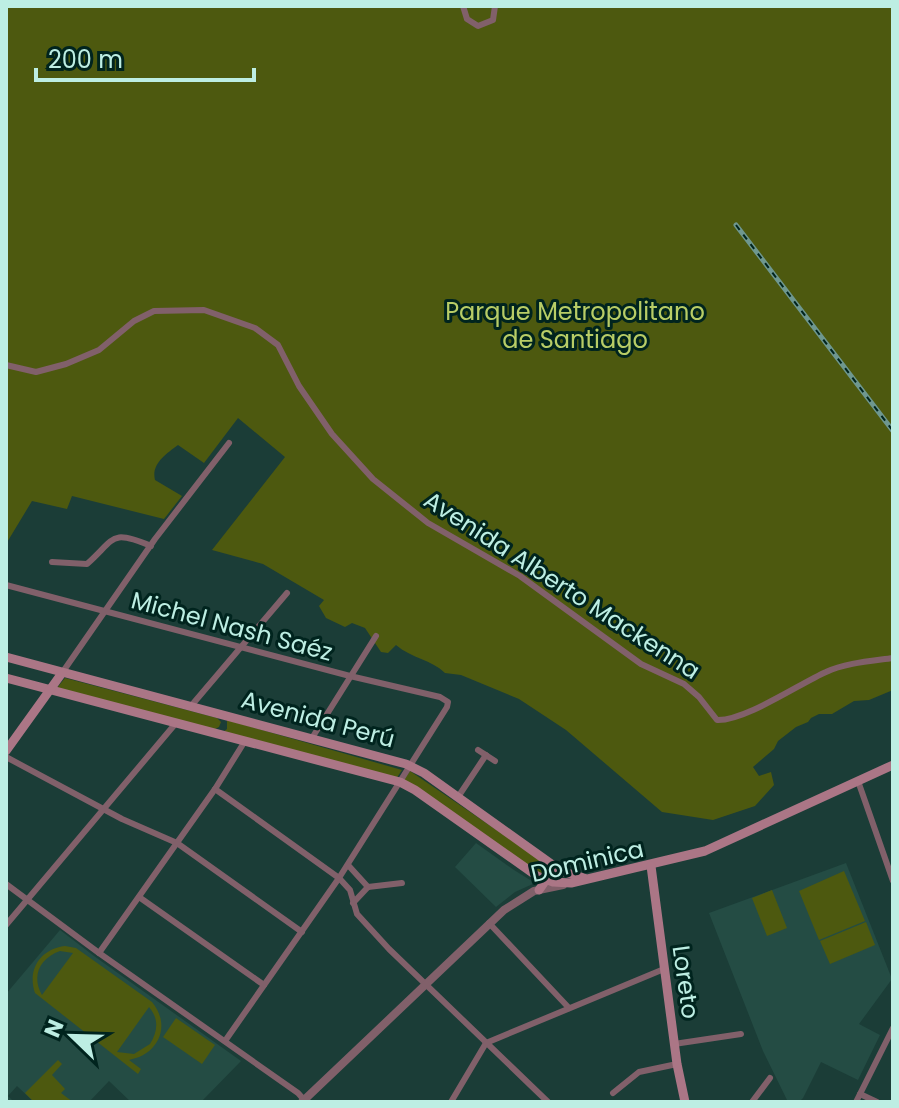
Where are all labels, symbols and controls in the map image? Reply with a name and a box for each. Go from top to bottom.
scale bar [36,32,254,82]
text: 200 m [48,43,123,76]
park label: Parque Metropolitano de Santiago [445,295,705,356]
street label: Avenida Alberto Mackenna [418,483,706,687]
street label: Michel Nash Saéz [128,583,336,669]
street label: Avenida Perú [238,683,398,755]
street label: Dominica [527,832,647,890]
street label: Loreto [665,943,707,1021]
north arrow [32,996,112,1076]
text: N [37,1015,72,1042]

